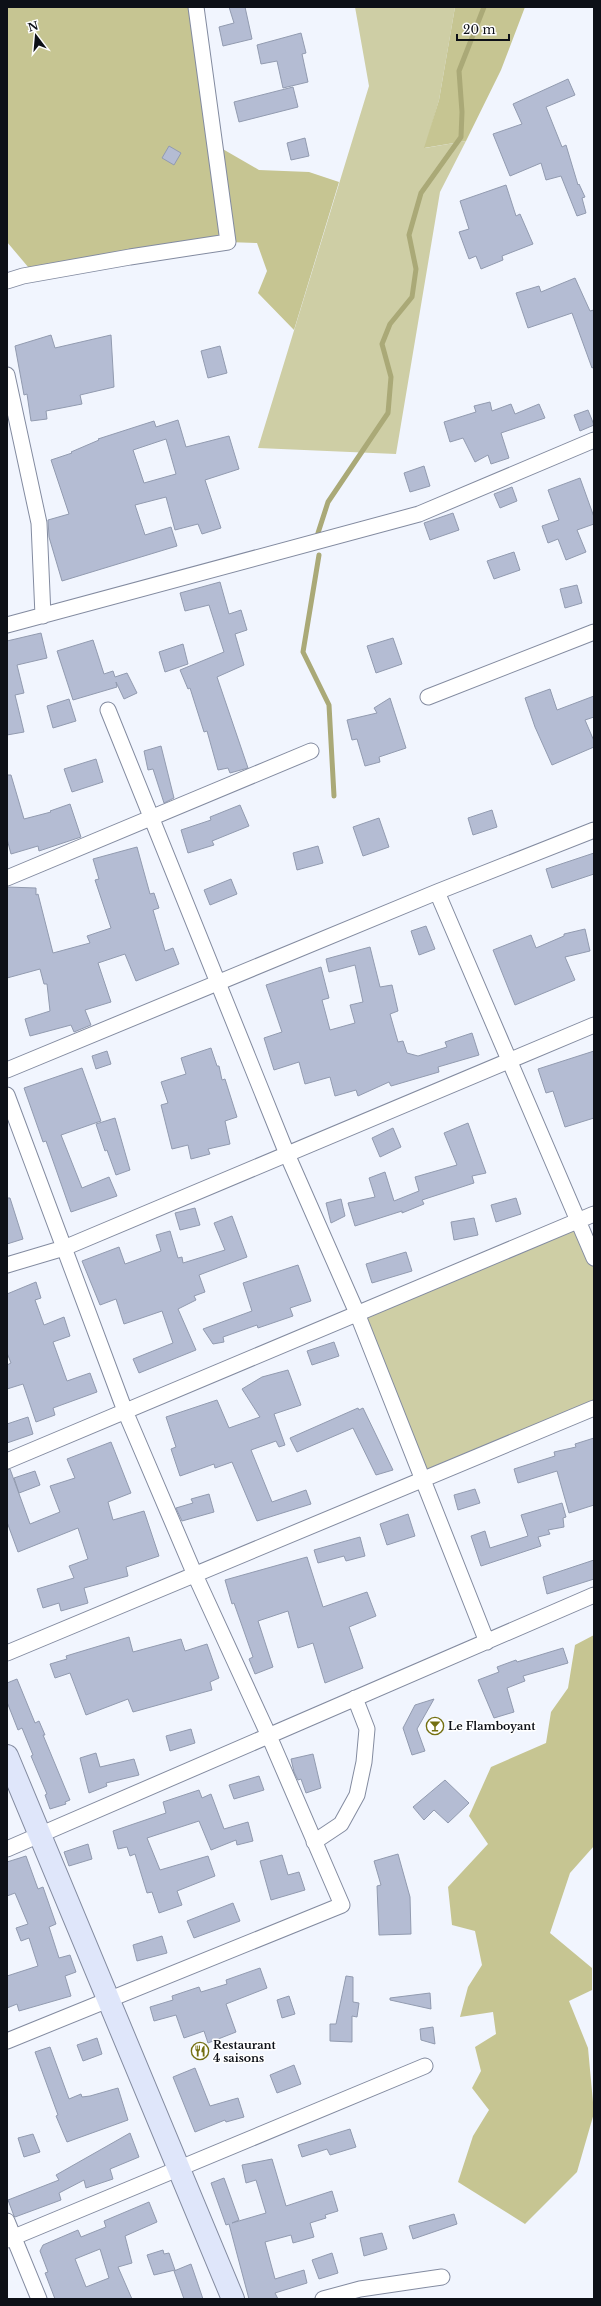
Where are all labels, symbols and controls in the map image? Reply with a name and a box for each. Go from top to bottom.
north arrow [16,16,56,56]
scale bar [457,16,509,42]
text: N [26,18,41,35]
text: 20 m [463,22,495,37]
bar icon: Le Flamboyant [425,1716,445,1736]
place label: Le Flamboyant [448,1719,536,1733]
place label: Restaurant 4 saisons [213,2038,277,2065]
restaurant icon: Restaurant 4 saisons [190,2041,210,2061]

